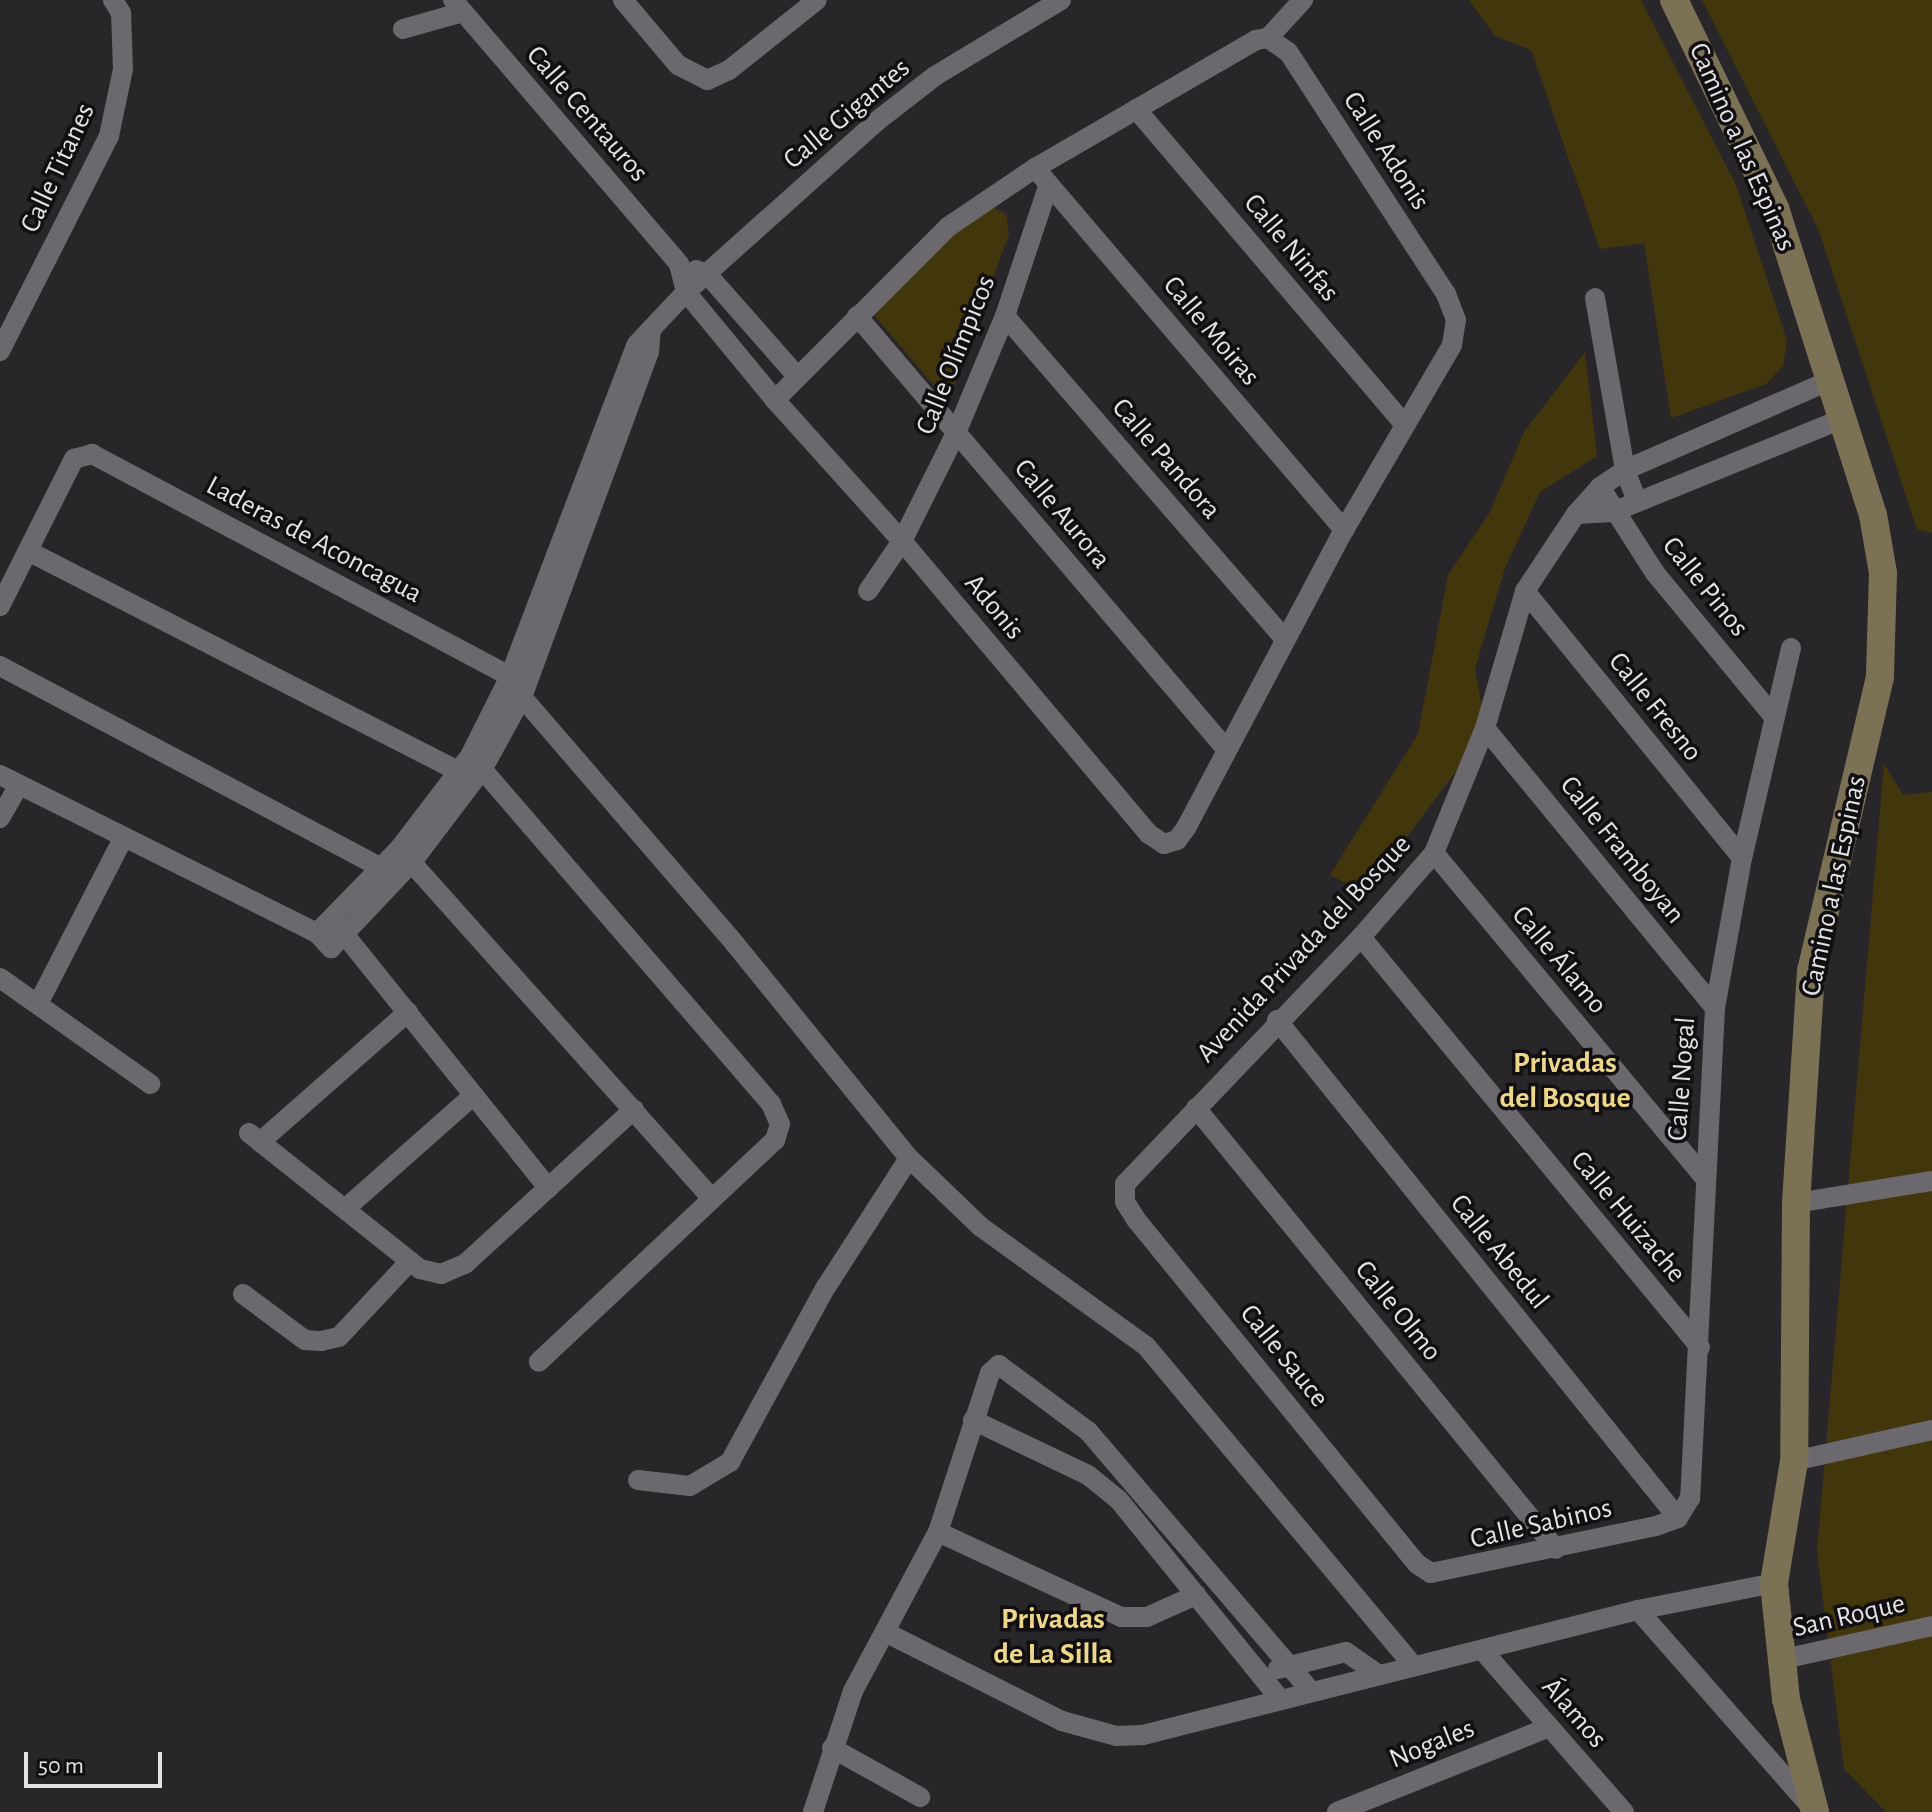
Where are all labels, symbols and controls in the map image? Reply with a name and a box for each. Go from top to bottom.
street label: Camino a las Espinas [1681,38,1803,256]
street label: Calle Centauros [519,39,655,189]
street label: Calle Gigantes [777,51,917,177]
street label: Calle Adonis [1335,86,1437,216]
street label: Calle Titanes [13,98,103,238]
street label: Calle Ninfas [1236,187,1346,309]
street label: Calle Moiras [1155,269,1267,393]
street label: Calle Olímpicos [909,271,1003,439]
street label: Calle Pandora [1104,392,1228,526]
street label: Calle Aurora [1006,452,1118,576]
street label: Laderas de Aconcagua [200,469,428,611]
street label: Calle Pinos [1655,530,1755,644]
street label: Adonis [957,567,1031,647]
street label: Calle Fresno [1601,646,1709,768]
street label: Calle Framboyan [1552,769,1692,931]
street label: Camino a las Espinas [1794,773,1874,999]
street label: Avenida Privada del Bosque [1190,828,1418,1070]
street label: Calle Álamo [1504,899,1614,1021]
street label: Calle Nogal [1661,1016,1703,1142]
district label: Privadas del Bosque [1499,1045,1631,1116]
street label: Calle Huizache [1563,1144,1693,1290]
street label: Calle Abedul [1443,1188,1555,1316]
street label: Calle Olmo [1347,1254,1449,1368]
street label: Calle Sauce [1232,1298,1336,1414]
street label: Calle Sabinos [1467,1491,1615,1557]
street label: San Roque [1790,1587,1908,1645]
district label: Privadas de La Silla [993,1601,1113,1672]
street label: Álamos [1534,1671,1614,1755]
street label: Nogales [1385,1712,1479,1776]
scale bar [28,1736,166,1786]
text: 50 m [38,1754,84,1778]

